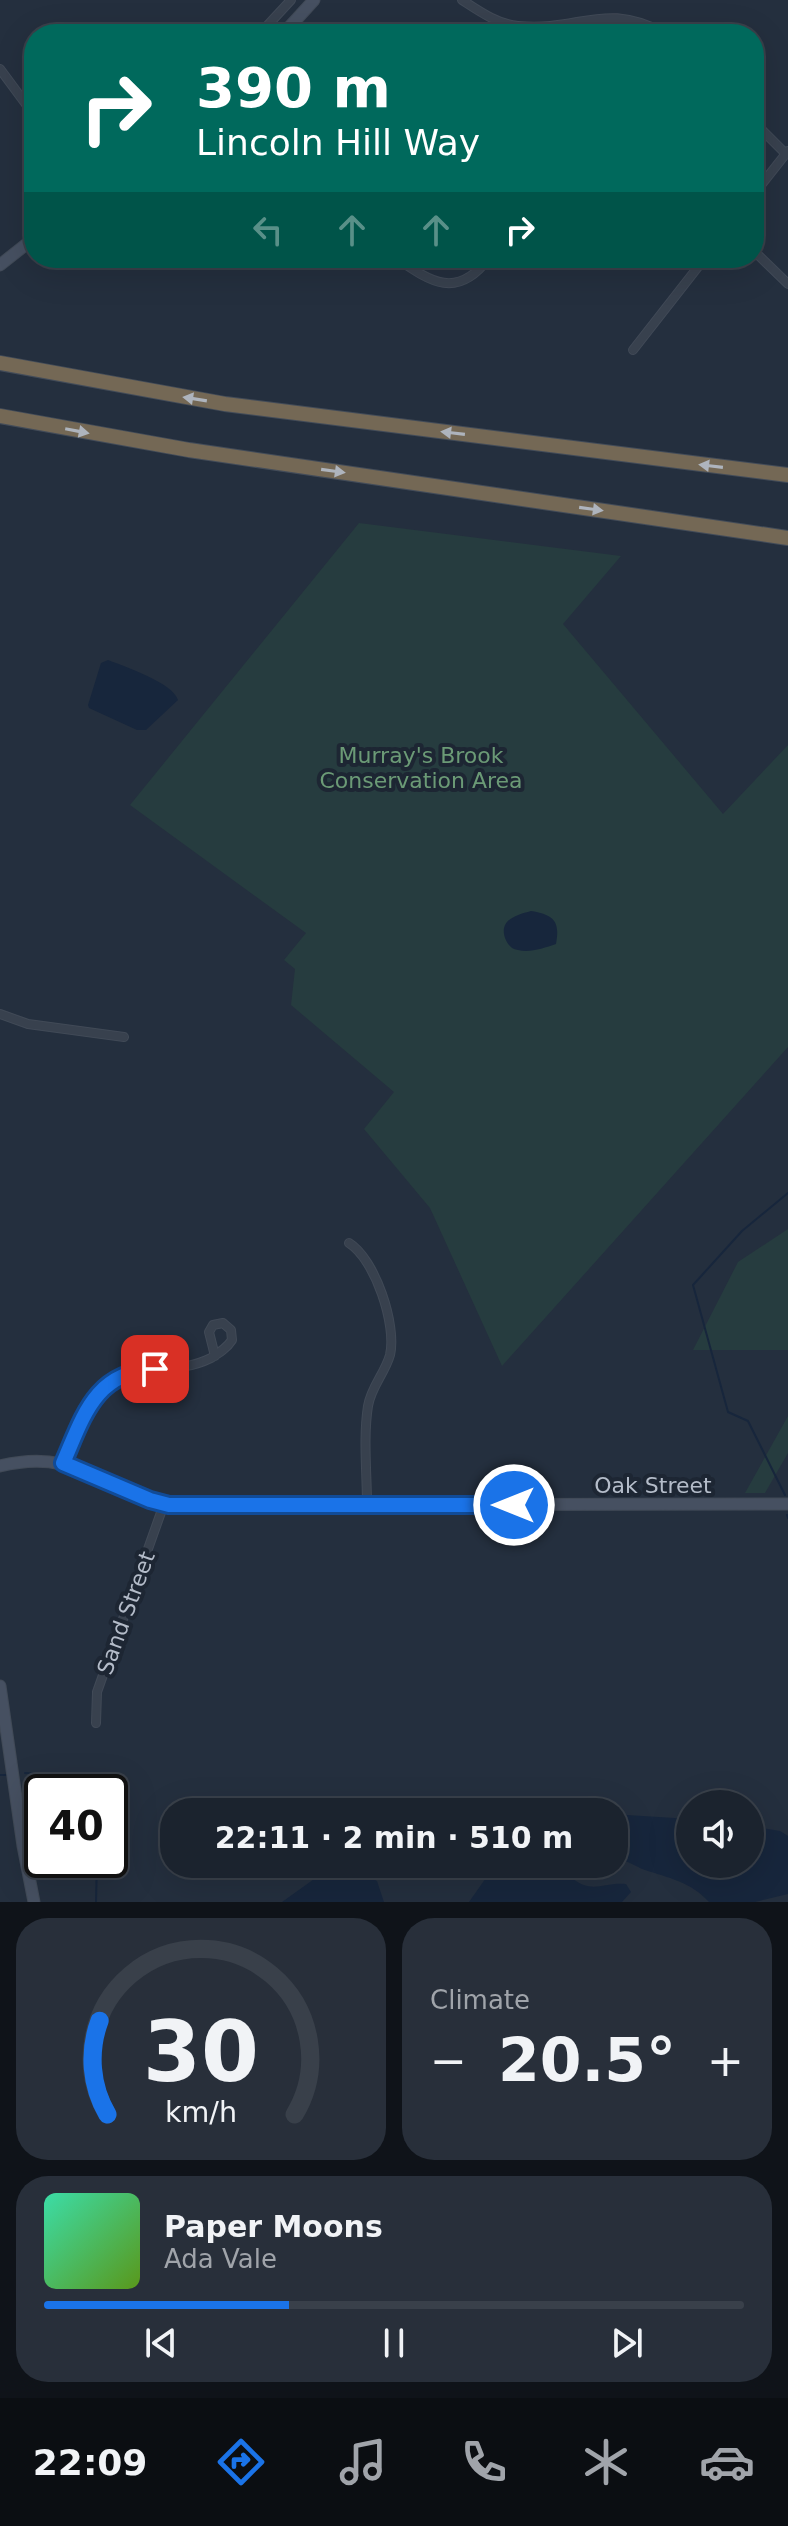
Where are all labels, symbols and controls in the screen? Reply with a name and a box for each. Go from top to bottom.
text: 390 m [196,55,391,120]
icon: right [64,56,168,160]
text: Lincoln Hill Way [196,122,480,163]
icon: left [246,208,290,252]
icon: ahead [330,208,374,252]
icon: ahead [414,208,458,252]
icon: right [498,208,542,252]
one-way arrow [182,392,207,405]
one-way arrow [64,425,89,437]
one-way arrow [440,426,465,439]
one-way arrow [698,459,723,472]
one-way arrow [321,466,346,478]
one-way arrow [578,503,603,516]
park label: Murray's Brook Conservation Area [319,743,523,793]
pin [121,1335,189,1403]
icon: arrive [133,1347,177,1391]
position arrow [472,1463,556,1547]
street label: Oak Street [594,1473,712,1498]
street label: Sand Street [92,1548,160,1678]
speed limit sign: 40 [24,1774,128,1878]
map controls [676,1790,764,1878]
button: sound [676,1790,764,1878]
text: 22:11 · 2 min · 510 m [215,1820,573,1855]
text: Climate [430,1985,530,2015]
text: 30 [143,2004,259,2101]
text: 20.5° [498,2025,676,2095]
text: − [430,2035,467,2086]
text: + [707,2035,744,2086]
text: km/h [165,2095,237,2129]
text: Paper Moons [164,2209,383,2244]
text: Ada Vale [164,2244,277,2274]
icon: previous [139,2321,183,2365]
icon: pause [372,2321,416,2365]
icon: next [605,2321,649,2365]
icon: directions [213,2434,269,2490]
icon: music [335,2434,391,2490]
icon: phone [456,2434,512,2490]
icon: climate [578,2434,634,2490]
icon: car [699,2434,755,2490]
text: 22:09 [33,2442,147,2483]

